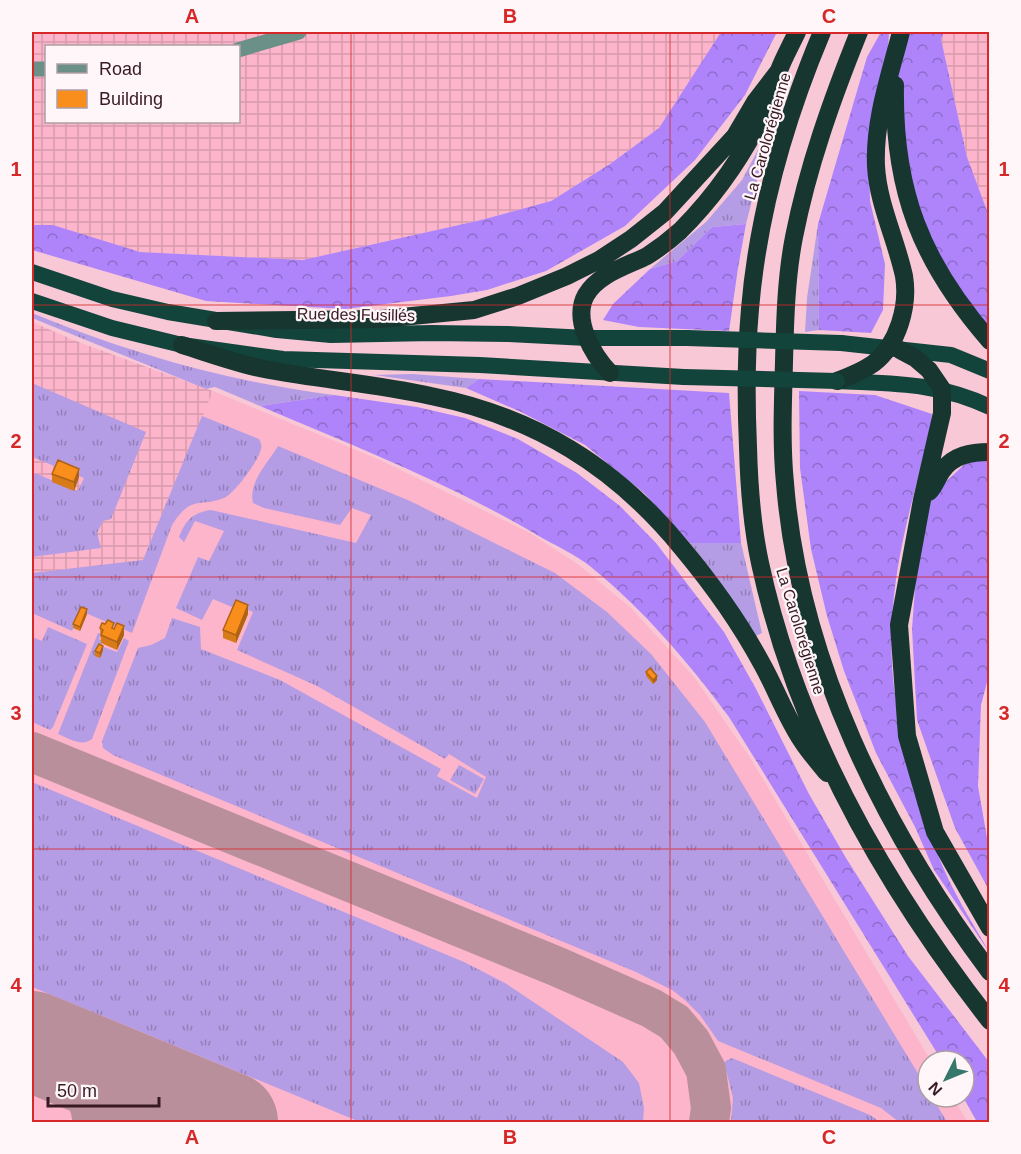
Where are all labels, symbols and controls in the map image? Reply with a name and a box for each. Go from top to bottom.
text: A [185,5,199,27]
text: B [503,5,517,27]
text: C [822,5,836,27]
legend [45,45,240,123]
text: Road [99,59,142,79]
street label: La Carolorégienne [741,70,794,202]
text: Building [99,89,163,109]
text: 1 [10,158,22,180]
text: 1 [998,158,1010,180]
street label: Rue des Fusillés [297,305,415,324]
text: 2 [10,430,22,452]
text: 2 [998,430,1010,452]
street label: La Carolorégienne [773,566,828,697]
text: 3 [10,702,22,724]
text: 3 [998,702,1010,724]
text: 4 [10,974,22,996]
text: 4 [998,974,1010,996]
north arrow [916,1049,976,1109]
scale bar [48,1070,159,1108]
text: N [925,1079,946,1099]
text: 50 m [57,1081,97,1101]
text: A [185,1126,199,1148]
text: B [503,1126,517,1148]
text: C [822,1126,836,1148]

